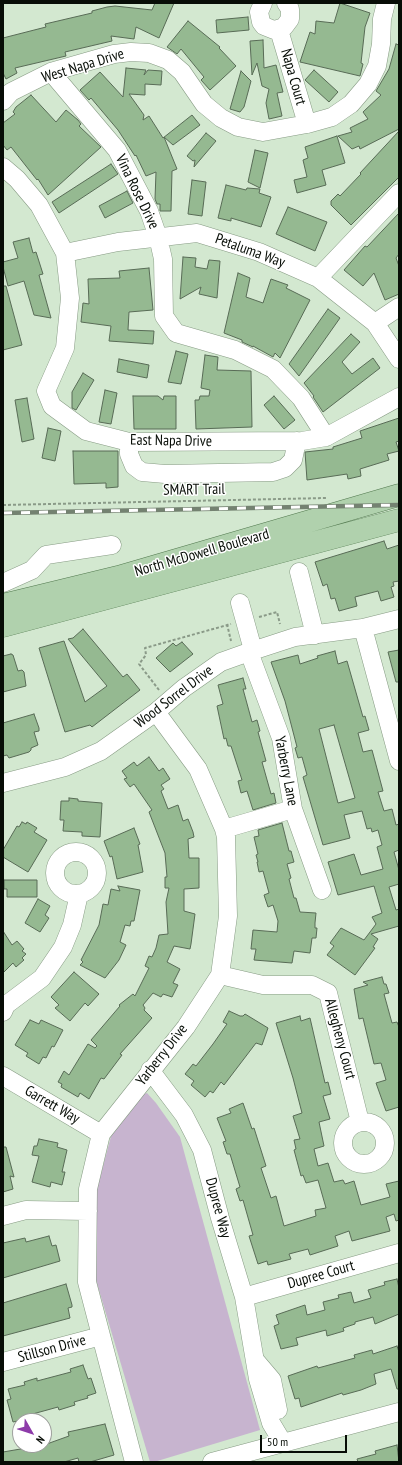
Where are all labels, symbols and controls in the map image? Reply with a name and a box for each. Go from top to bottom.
street label: West Napa Drive [40,45,126,87]
street label: Napa Court [276,47,310,107]
street label: Vina Rose Drive [111,152,163,232]
street label: Petaluma Way [213,230,287,272]
street label: East Napa Drive [130,431,212,451]
street label: SMART Trail [163,480,225,500]
street label: North McDowell Boulevard [133,525,271,581]
street label: Wood Sorrel Drive [131,662,217,732]
street label: Yarberry Lane [270,735,302,807]
street label: Allegheny Court [321,997,359,1081]
street label: Yarberry Drive [132,1021,192,1089]
street label: Garrett Way [21,1082,83,1128]
street label: Dupree Way [201,1176,235,1240]
street label: Dupree Court [286,1257,356,1293]
street label: Stillson Drive [16,1331,88,1367]
north arrow [12,1413,52,1453]
scale bar [262,1427,349,1453]
text: N [33,1433,48,1447]
text: 50 m [267,1434,288,1449]

